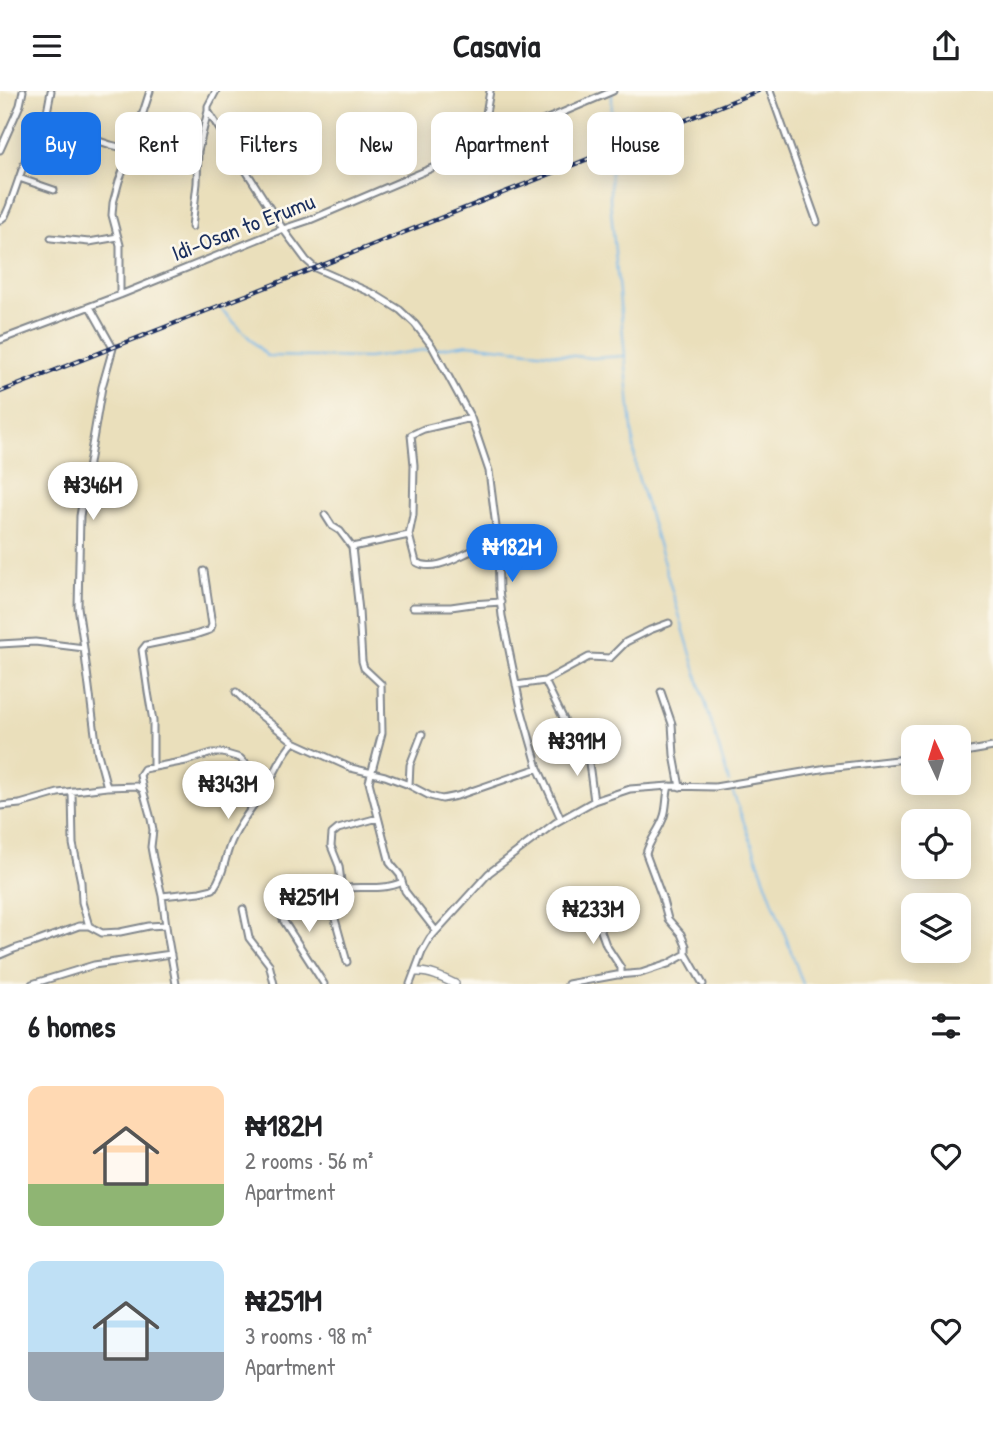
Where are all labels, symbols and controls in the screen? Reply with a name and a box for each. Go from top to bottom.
text: Casavia [453,24,540,67]
icon: menu [28,27,66,65]
icon: share [927,27,965,65]
chip: Buy [21,112,101,175]
chip: Rent [115,112,202,175]
chip: Filters [216,112,322,175]
chip: New [336,112,417,175]
chip: Apartment [431,112,573,175]
chip: House [587,112,684,175]
street label: Idi-Osan to Erumu [167,185,319,268]
pin: ₦346M [44,463,142,522]
text: ₦346M [64,469,122,500]
pin: ₦182M [463,525,561,584]
text: ₦182M [482,531,542,562]
pin: ₦391M [528,719,626,778]
text: ₦391M [548,725,606,756]
north arrow [901,725,971,795]
map controls [901,725,971,963]
pin: ₦343M [179,761,277,821]
text: ₦343M [198,768,258,799]
button: locate [901,809,971,879]
pin: ₦251M [260,875,358,934]
text: ₦251M [279,881,339,912]
pin: ₦233M [544,887,642,946]
text: ₦233M [562,893,624,924]
button: layers [901,893,971,963]
text: 6 homes [28,1006,115,1046]
icon: filters [927,1007,965,1045]
text: ₦182M [245,1105,322,1145]
icon: home [84,1114,168,1198]
icon: heart [927,1137,965,1175]
text: 2 rooms · 56 m² [245,1145,373,1176]
text: Apartment [245,1176,335,1207]
text: ₦251M [245,1280,322,1320]
icon: home [84,1289,168,1373]
icon: heart [927,1312,965,1350]
text: 3 rooms · 98 m² [245,1320,372,1351]
text: Apartment [245,1351,335,1382]

